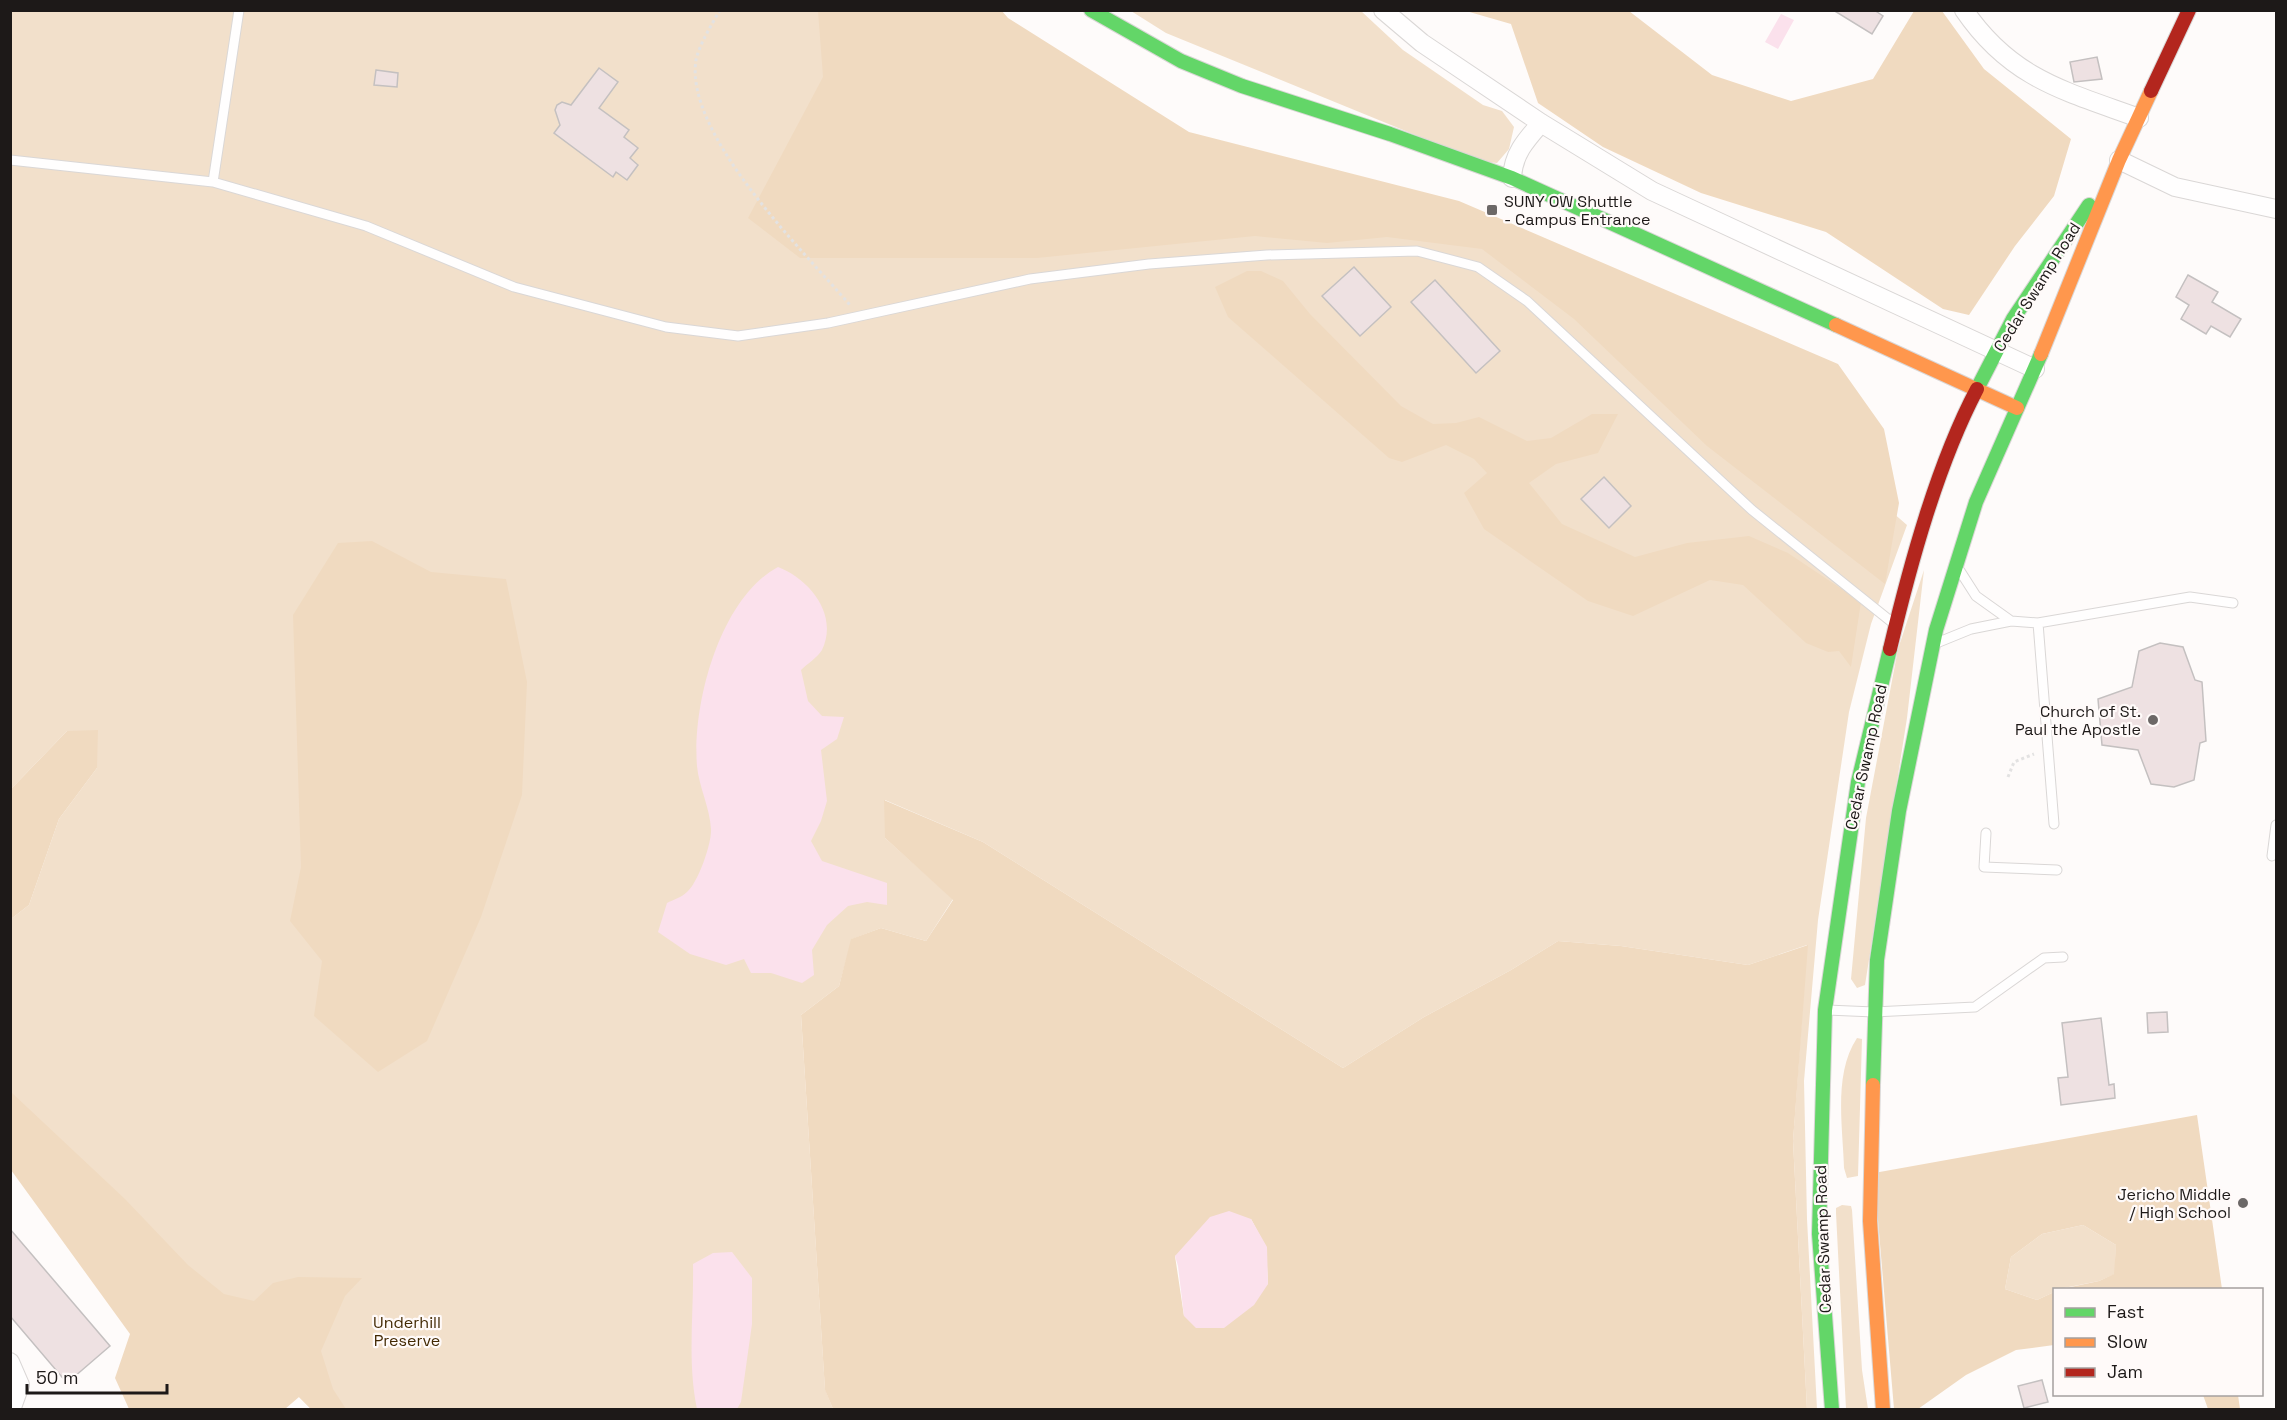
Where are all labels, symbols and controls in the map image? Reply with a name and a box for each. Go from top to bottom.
place label: SUNY OW Shuttle - Campus Entrance [1504,191,1651,230]
marker: SUNY OW Shuttle - Campus Entrance [1485,203,1499,217]
street label: Cedar Swamp Road [1989,218,2085,356]
street label: Cedar Swamp Road [1840,682,1892,832]
place label: Church of St. Paul the Apostle [2015,701,2141,740]
marker: Church of St. Paul the Apostle [2146,713,2160,727]
street label: Cedar Swamp Road [1810,1164,1836,1314]
place label: Jericho Middle / High School [2117,1184,2231,1223]
marker: Jericho Middle / High School [2236,1196,2250,1210]
legend [2053,1288,2263,1396]
text: Fast [2107,1300,2144,1323]
park label: Underhill Preserve [373,1312,441,1351]
text: Slow [2107,1330,2148,1353]
scale bar [27,1357,166,1395]
text: Jam [2107,1360,2143,1383]
text: 50 m [36,1366,78,1389]

